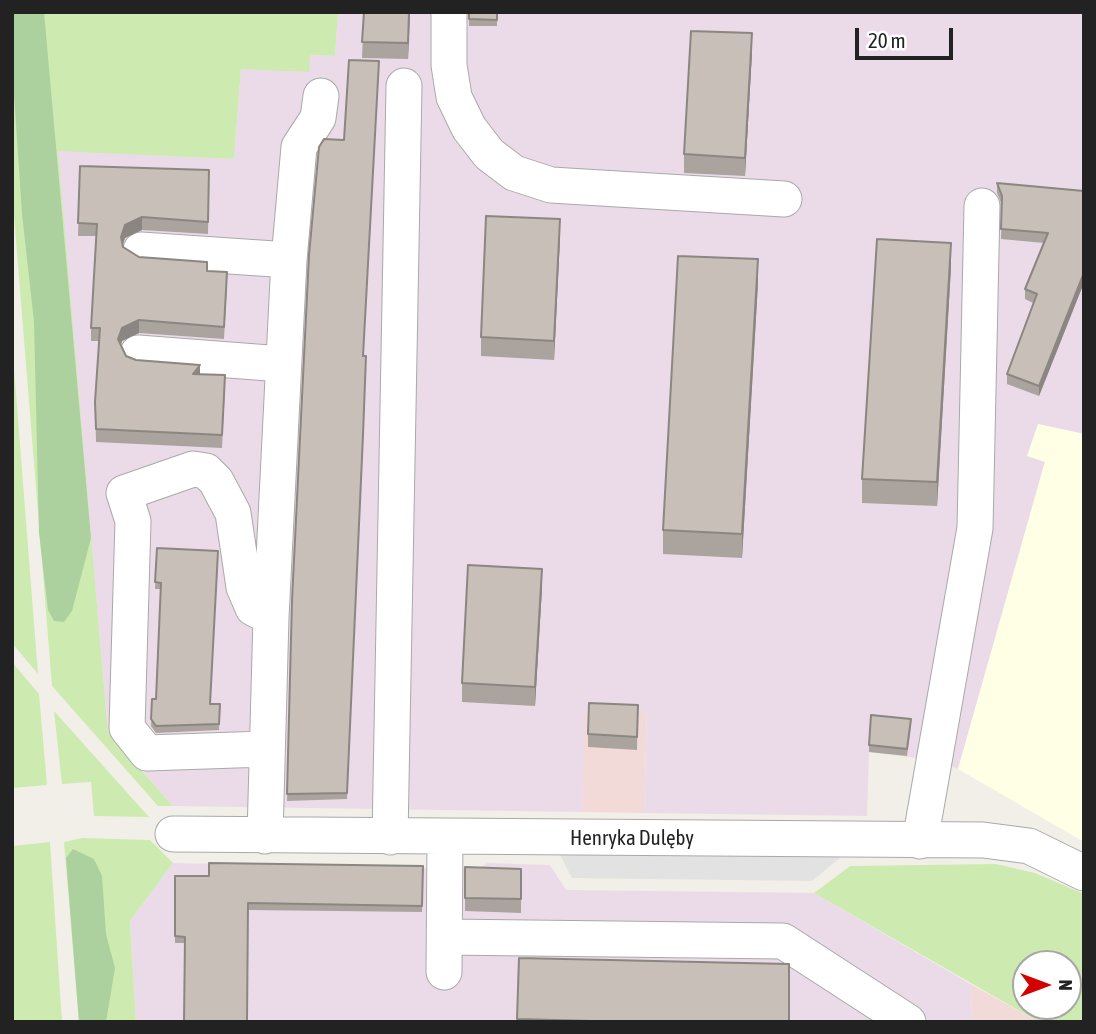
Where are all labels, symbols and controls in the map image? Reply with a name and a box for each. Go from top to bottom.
scale bar [858,14,956,58]
text: 20 m [868,28,906,52]
street label: Henryka Dulęby [570,825,694,851]
north arrow [1012,950,1082,1020]
text: N [1055,979,1077,991]

